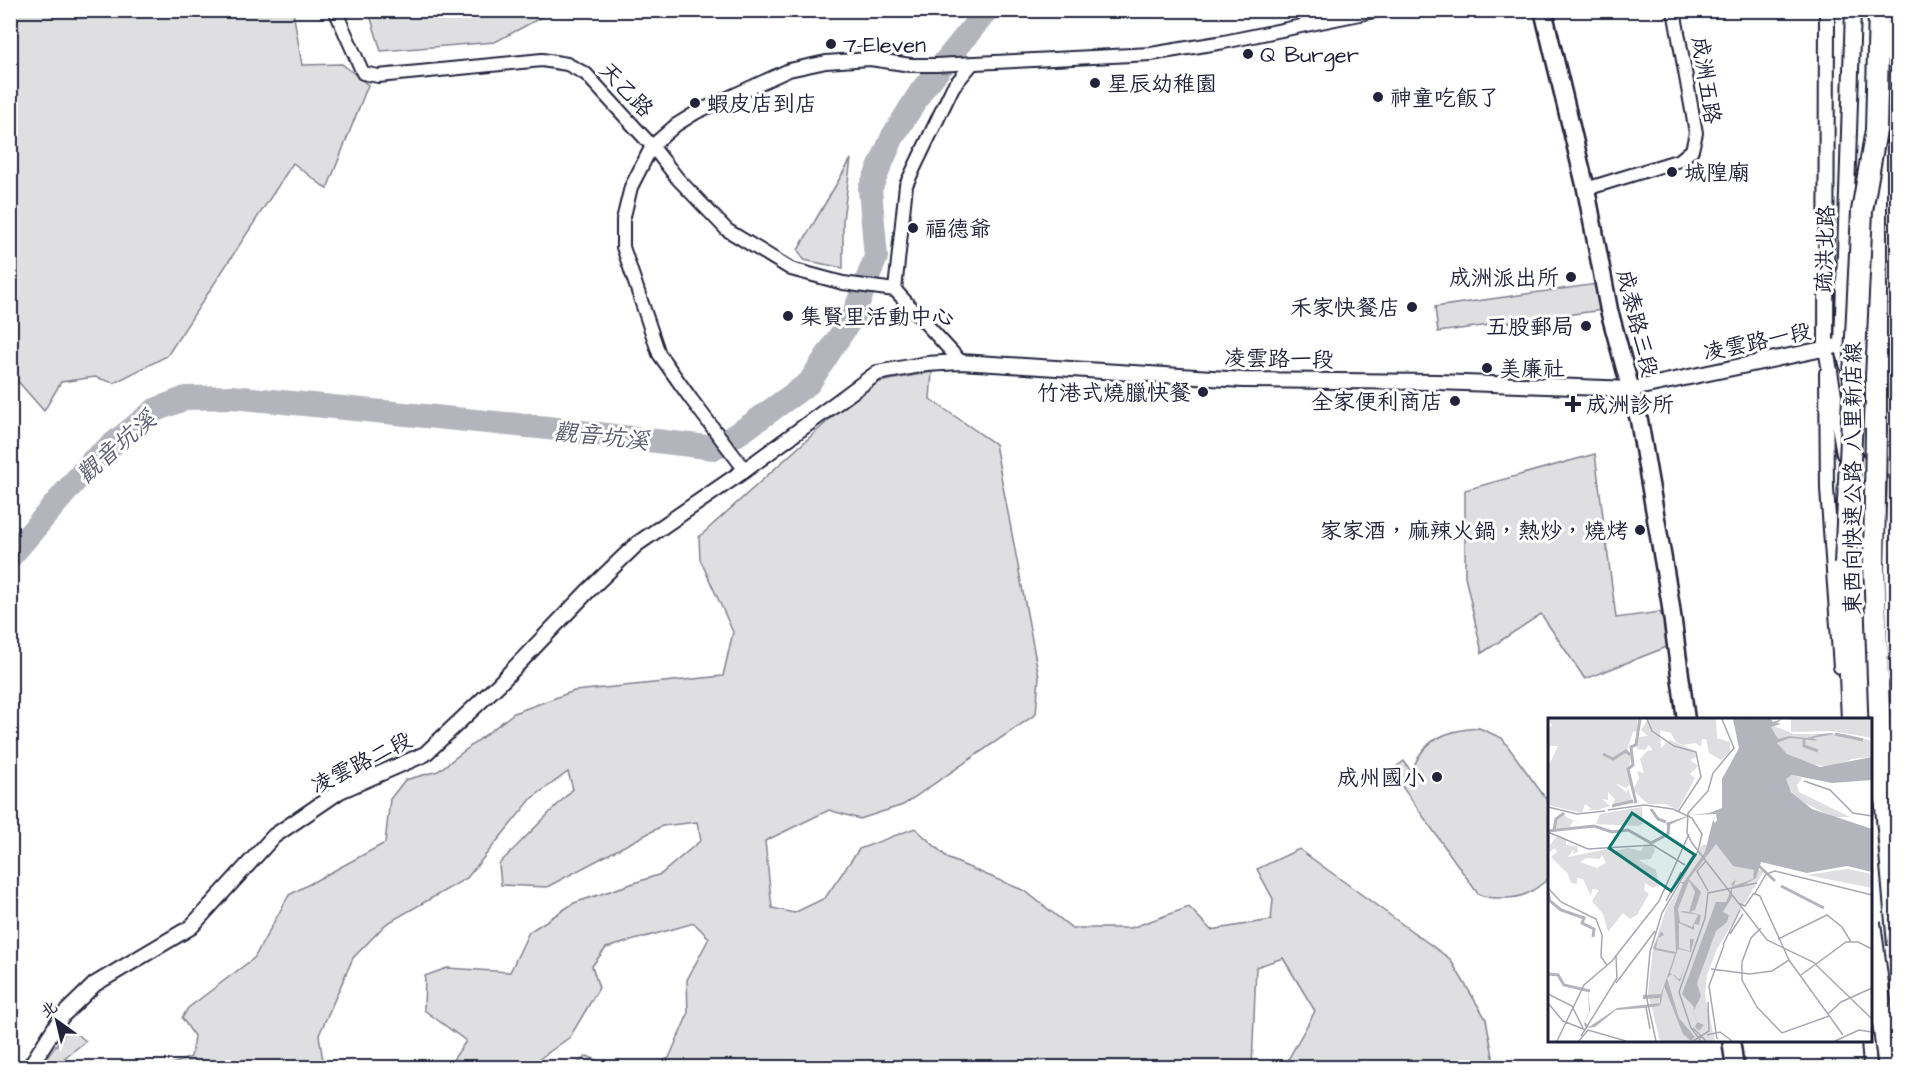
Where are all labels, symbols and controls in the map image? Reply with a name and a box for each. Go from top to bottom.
place label: 7-Eleven [843,30,926,61]
street label: 成洲五路 [1683,34,1728,126]
marker: 7-Eleven [824,37,838,51]
place label: Q Burger [1260,40,1359,72]
marker: Q Burger [1241,47,1255,61]
street label: 天乙路 [592,56,660,125]
place label: 星辰幼稚園 [1107,69,1217,100]
marker: 星辰幼稚園 [1088,76,1102,90]
place label: 神童吃飯了 [1390,83,1500,114]
place label: 蝦皮店到店 [707,89,817,120]
marker: 神童吃飯了 [1371,90,1385,104]
marker: 蝦皮店到店 [688,96,702,110]
place label: 城隍廟 [1684,158,1750,189]
marker: 城隍廟 [1665,165,1679,179]
street label: 疏洪北路 [1808,205,1843,294]
place label: 福德爺 [925,214,991,245]
marker: 福德爺 [906,221,920,235]
place label: 成洲派出所 [1449,263,1559,294]
street label: 成泰路三段 [1608,266,1665,380]
marker: 成洲派出所 [1564,270,1578,284]
place label: 禾家快餐店 [1290,293,1400,324]
marker: 禾家快餐店 [1405,300,1419,314]
place label: 集賢里活動中心 [800,302,954,333]
marker: 集賢里活動中心 [781,309,795,323]
place label: 五股郵局 [1486,312,1574,343]
street label: 凌雲路一段 [1700,316,1814,369]
marker: 五股郵局 [1579,319,1593,333]
street label: 東西向快速公路 八里新店線 [1838,342,1869,614]
street label: 凌雲路一段 [1224,343,1334,376]
place label: 美廉社 [1499,354,1565,385]
marker: 美廉社 [1480,361,1494,375]
place label: 竹港式燒臘快餐 [1037,378,1191,409]
marker: 竹港式燒臘快餐 [1196,385,1210,399]
place label: 全家便利商店 [1311,387,1443,418]
place label: 成洲診所 [1586,390,1674,421]
marker: 全家便利商店 [1448,394,1462,408]
marker: 成洲診所 [1564,395,1582,413]
water label: 觀音坑溪 [69,402,166,492]
water label: 觀音坑溪 [551,415,652,459]
place label: 家家酒，麻辣火鍋，熱炒，燒烤 [1320,516,1628,547]
marker: 家家酒，麻辣火鍋，熱炒，燒烤 [1633,523,1647,537]
inset map [1548,718,1872,1042]
street label: 凌雲路二段 [306,725,418,802]
place label: 成州國小 [1337,763,1425,794]
marker: 成州國小 [1430,770,1444,784]
north arrow [27,991,87,1051]
text: 北 [36,996,62,1023]

